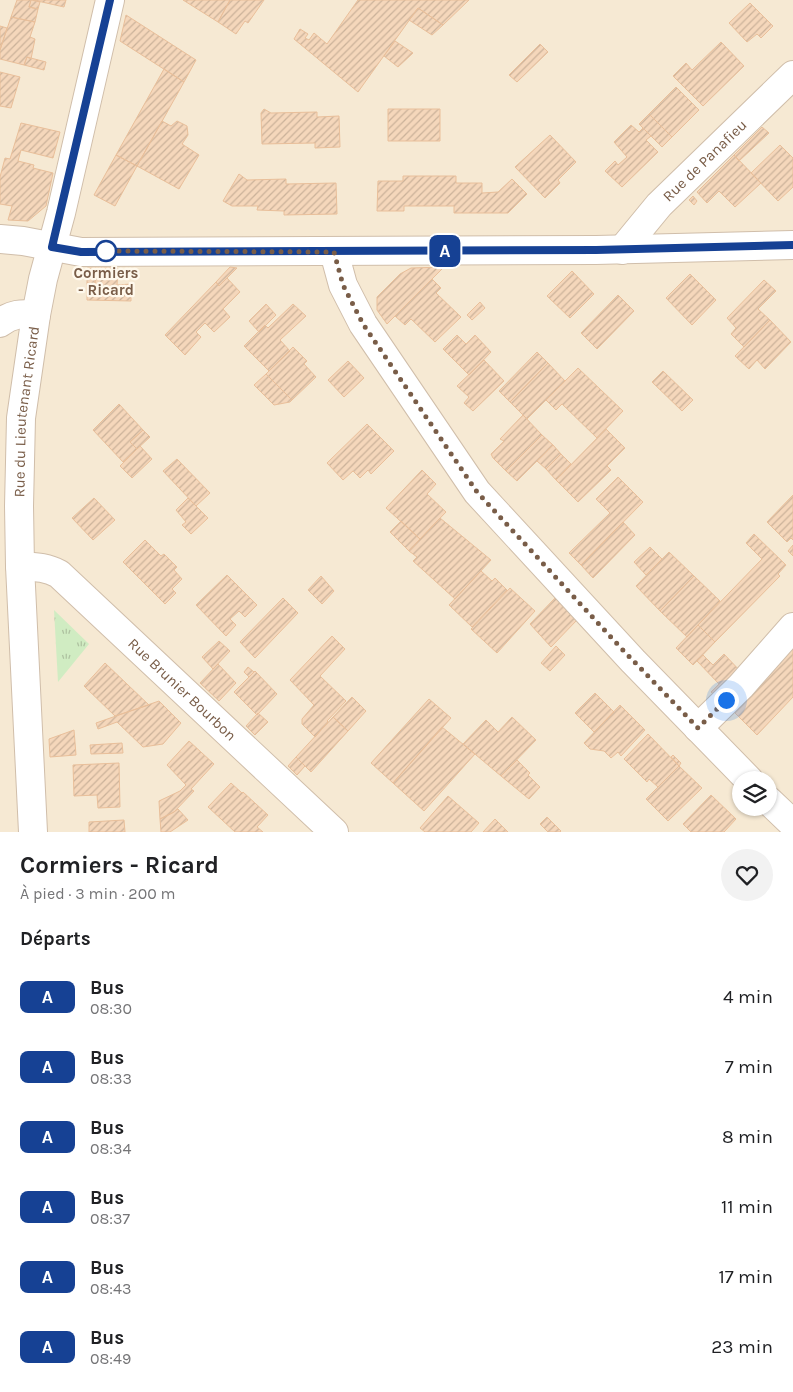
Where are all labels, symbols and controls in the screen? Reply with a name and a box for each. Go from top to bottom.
street label: Rue de Panafieu [659,116,751,205]
line badge: A [429,235,461,267]
marker: Cormiers - Ricard [95,240,117,262]
text: A [439,240,451,262]
place label: Cormiers - Ricard [74,264,138,299]
street label: Rue du Lieutenant Ricard [10,325,43,498]
street label: Rue Brunier Bourbon [124,634,240,745]
your location [714,688,739,713]
map controls [732,771,777,816]
button: layers [732,771,777,816]
button: heart [721,849,773,901]
text: Cormiers - Ricard [20,851,219,879]
text: À pied · 3 min · 200 m [20,884,175,903]
text: Départs [20,928,91,950]
text: Bus [90,977,124,999]
text: A [42,986,53,1008]
text: 4 min [723,986,773,1008]
text: 08:30 [90,999,132,1018]
text: Bus [90,1047,124,1069]
text: A [42,1056,53,1078]
text: 7 min [725,1056,773,1078]
text: 08:33 [90,1069,132,1088]
text: Bus [90,1117,124,1139]
text: A [42,1126,53,1148]
text: 8 min [722,1126,773,1148]
text: 08:34 [90,1139,131,1158]
text: Bus [90,1187,124,1209]
text: A [42,1196,53,1218]
text: 11 min [721,1196,773,1218]
text: 08:37 [90,1209,130,1228]
text: Bus [90,1257,124,1279]
text: A [42,1266,53,1288]
text: 17 min [718,1266,773,1288]
text: 08:43 [90,1279,131,1298]
text: Bus [90,1327,124,1349]
text: A [42,1336,53,1358]
text: 23 min [711,1336,773,1358]
text: 08:49 [90,1349,131,1368]

